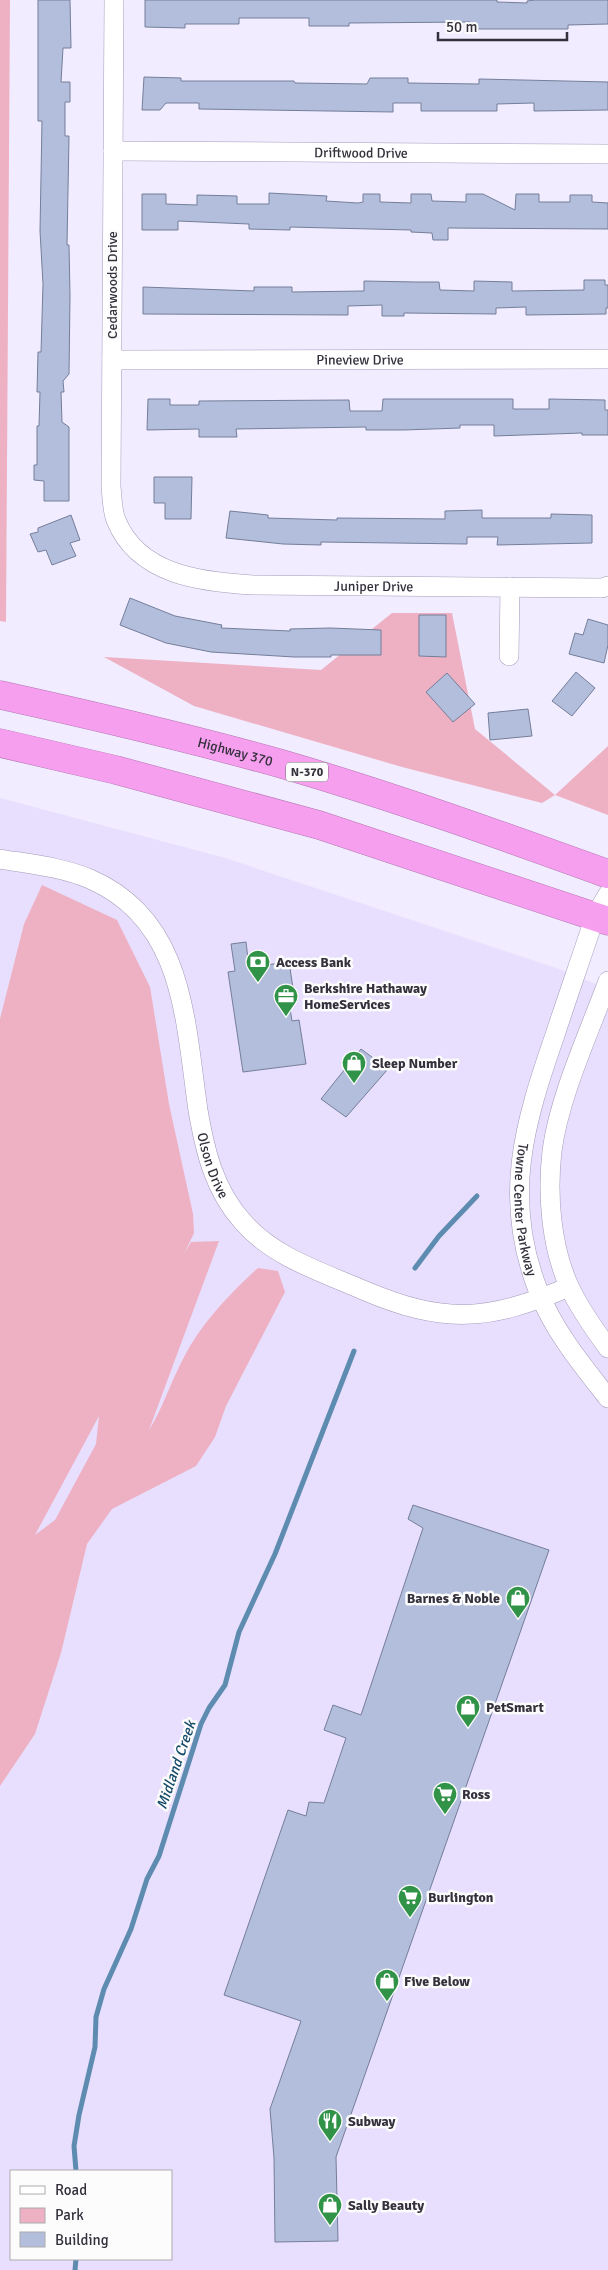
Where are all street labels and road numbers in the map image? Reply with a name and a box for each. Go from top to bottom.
street label: Driftwood Drive [314,144,408,161]
street label: Cedarwoods Drive [104,231,121,339]
street label: Pineview Drive [316,351,404,368]
street label: Juniper Drive [334,577,413,595]
street label: Highway 370 [196,733,275,770]
road number: N-370 [286,762,328,782]
street label: Olson Drive [194,1131,232,1201]
street label: Towne Center Parkway [511,1142,541,1279]

